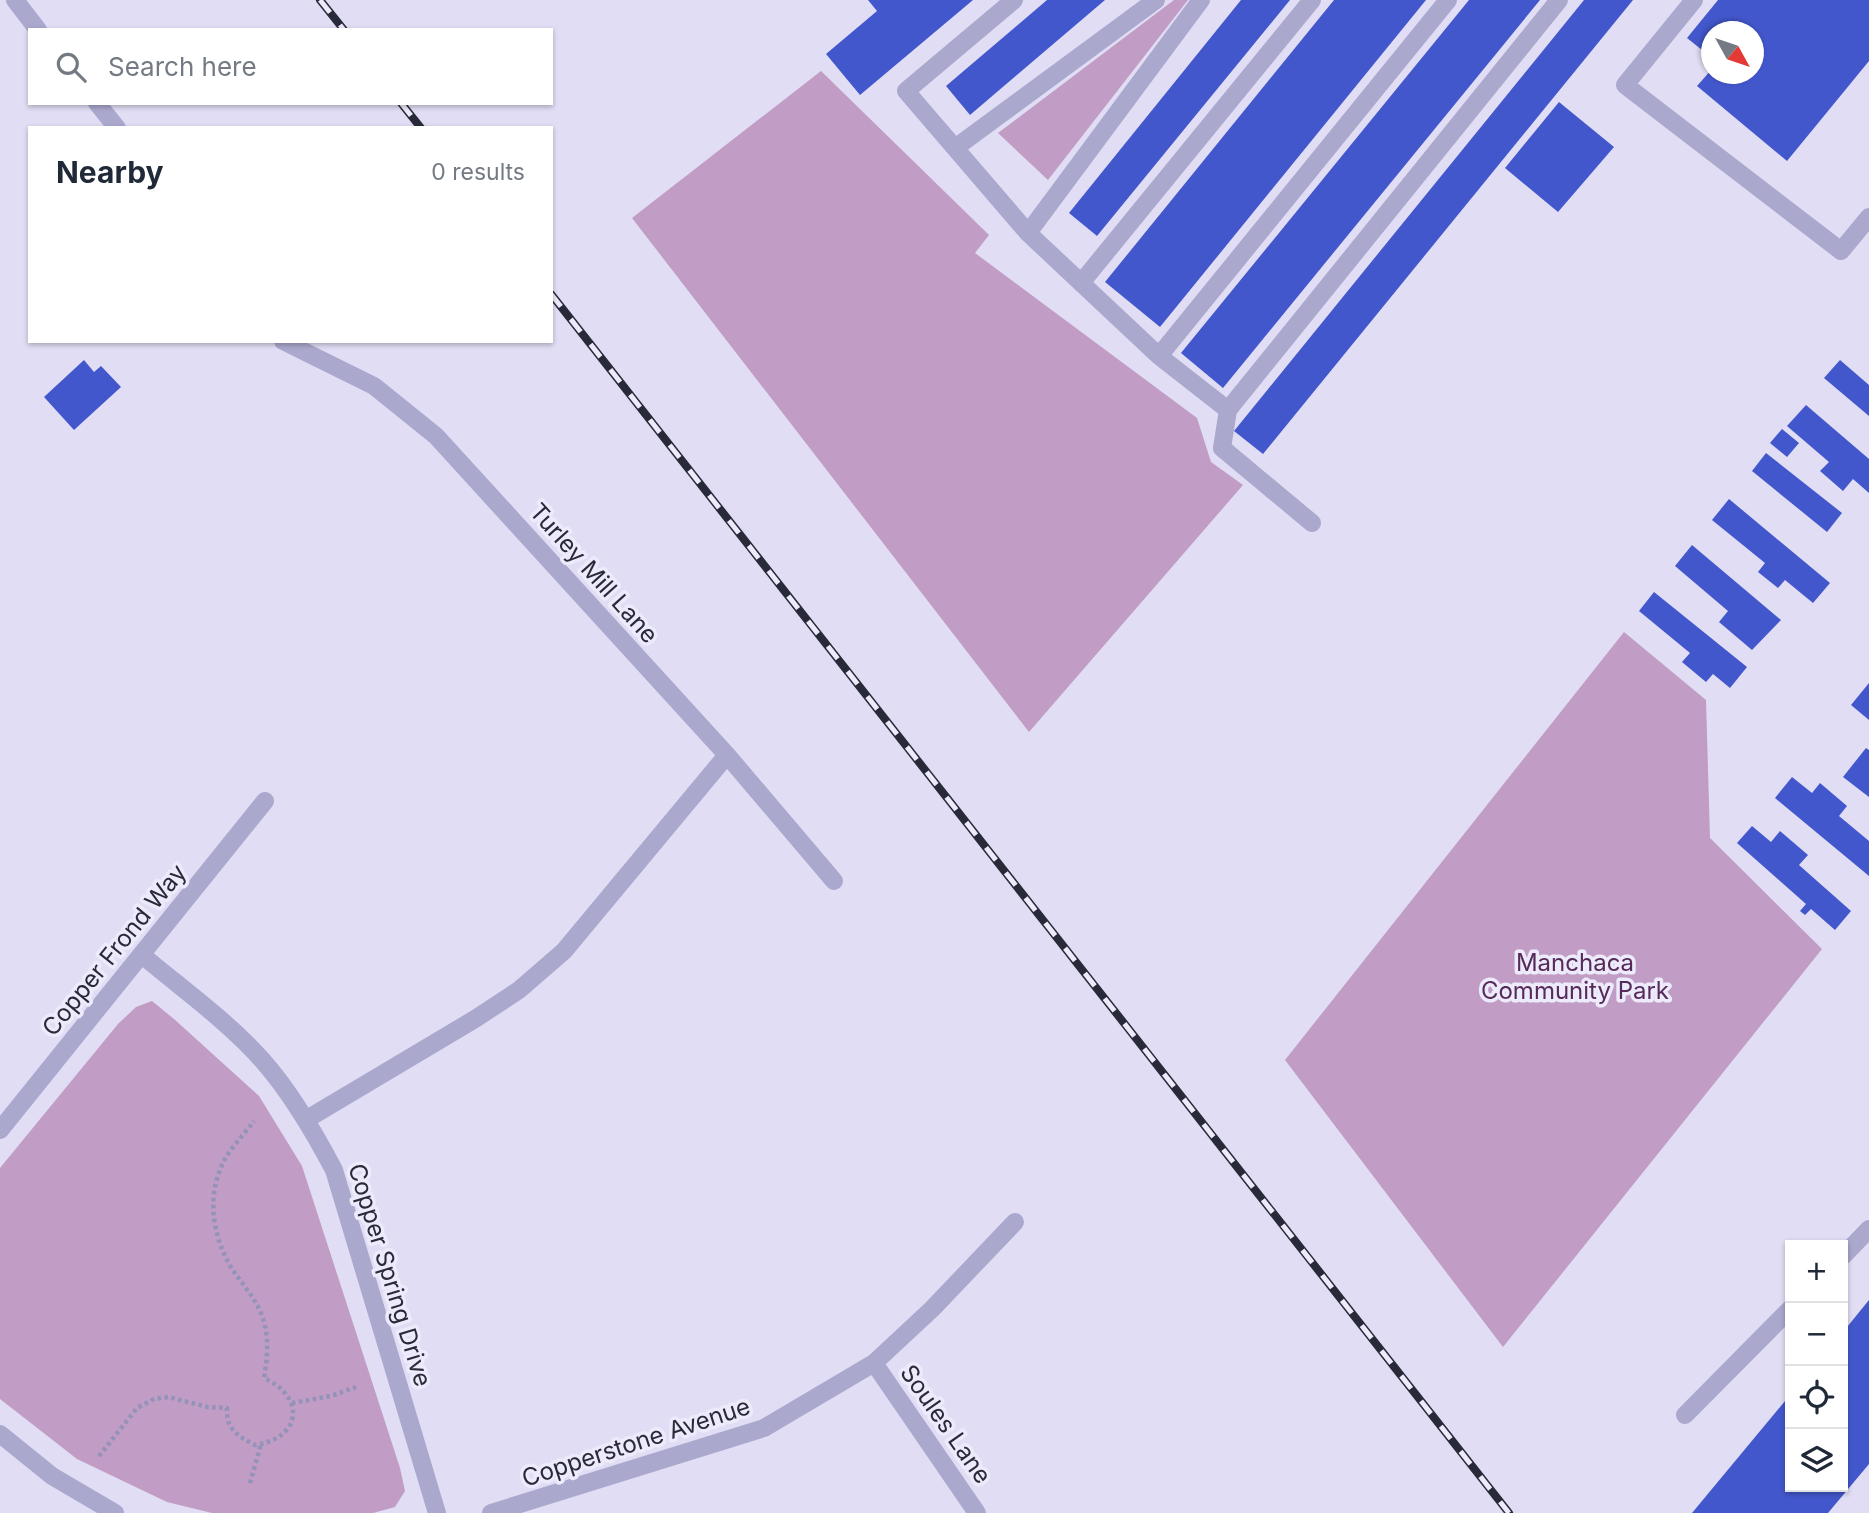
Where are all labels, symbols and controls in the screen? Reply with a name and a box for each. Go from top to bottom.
north arrow [1701,21,1764,84]
search box [28,28,553,105]
icon: search [52,48,90,86]
text: Search here [108,51,257,82]
text: Nearby [56,154,164,190]
text: 0 results [431,158,525,186]
street label: Turley Mill Lane [524,497,664,649]
street label: Copper Frond Way [36,858,192,1042]
park label: Manchaca Community Park [1481,948,1669,1005]
street label: Copper Spring Drive [342,1160,438,1390]
map controls [1785,1240,1848,1492]
button: + [1785,1240,1848,1303]
button: − [1785,1303,1848,1366]
street label: Soules Lane [894,1359,998,1489]
button: locate [1785,1366,1848,1429]
street label: Copperstone Avenue [518,1391,754,1493]
button: layers [1785,1429,1848,1492]

